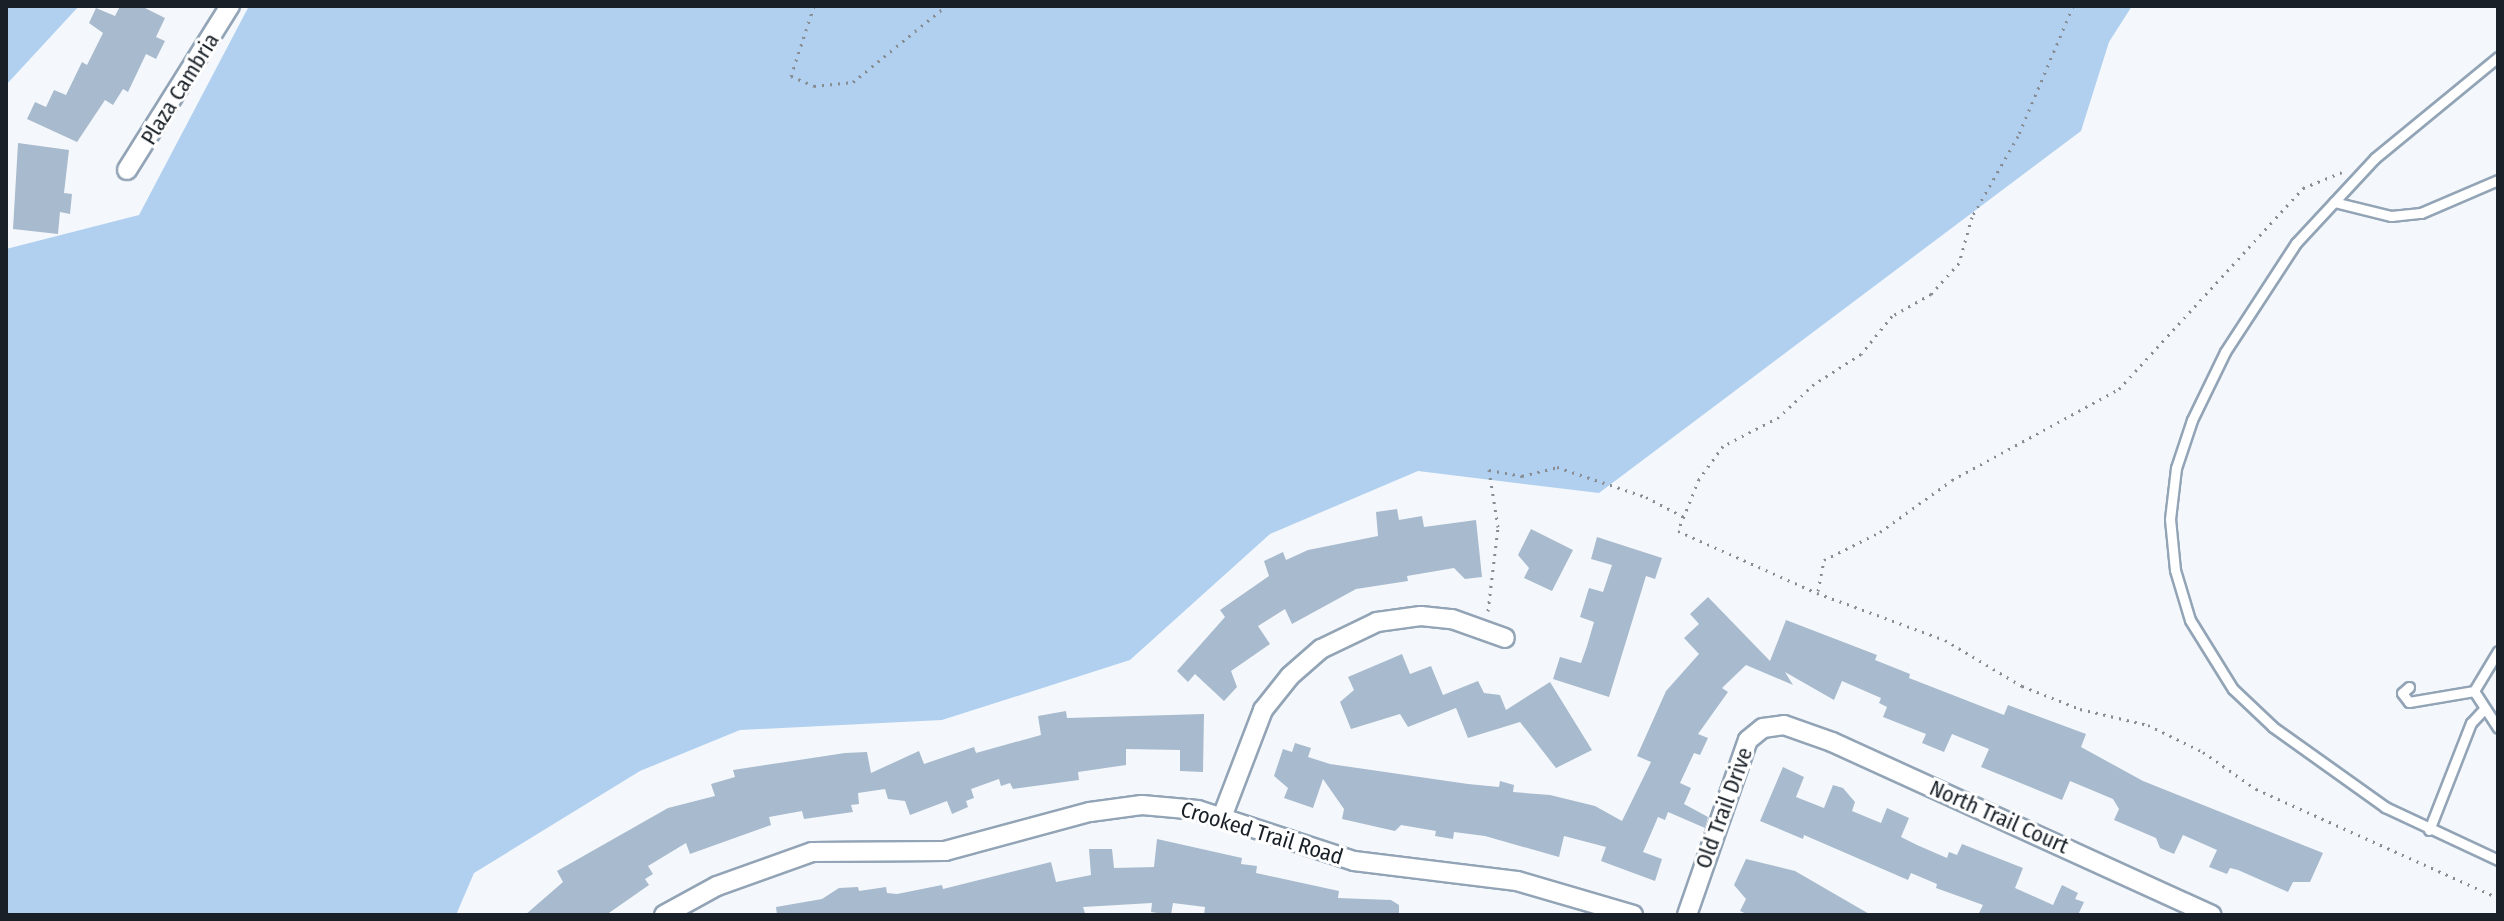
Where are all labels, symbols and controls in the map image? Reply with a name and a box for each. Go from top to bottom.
street label: Plaza Cambria [135,28,225,150]
street label: Old Trail Drive [1690,744,1758,872]
street label: North Trail Court [1926,775,2072,859]
street label: Crooked Trail Road [1178,796,1346,870]

